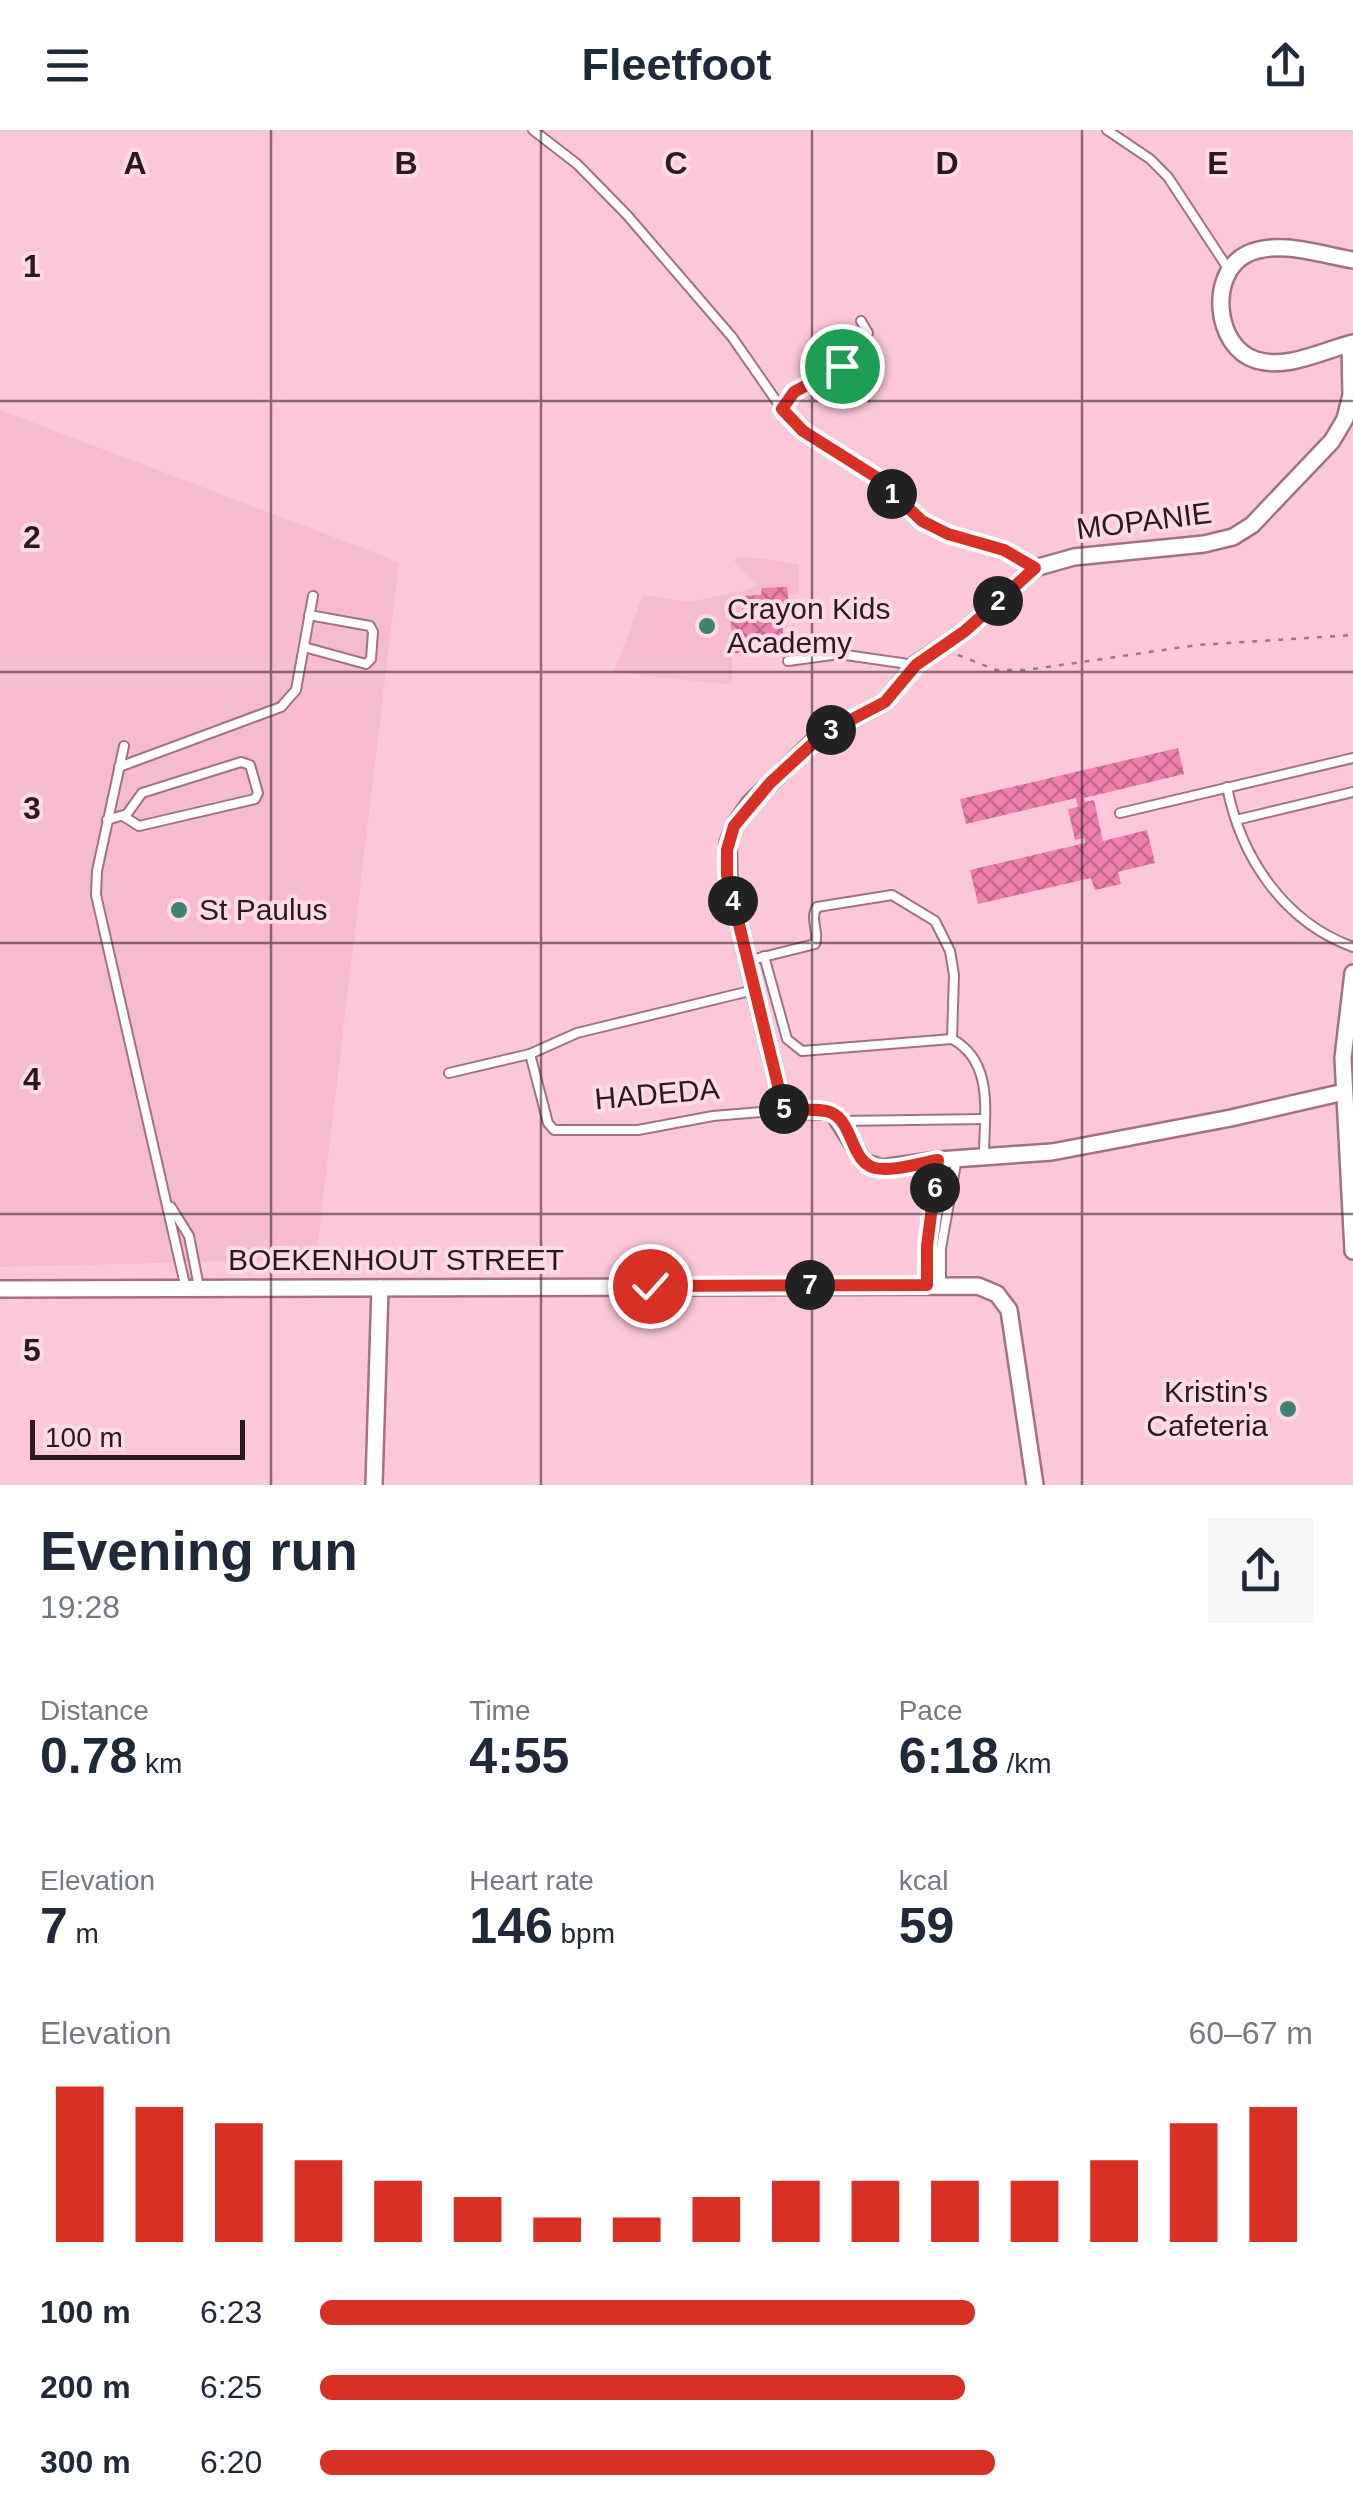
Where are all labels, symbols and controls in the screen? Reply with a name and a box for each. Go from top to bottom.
icon: menu [40,38,95,93]
icon: share [1258,38,1313,93]
text: Fleetfoot [582,39,771,90]
text: A [123,145,147,181]
text: B [394,145,418,181]
text: C [664,145,688,181]
text: D [935,145,959,181]
text: E [1207,145,1229,181]
text: 1 [23,248,41,284]
pin [800,324,885,409]
icon: arrive [815,339,870,394]
pin: 1 [867,469,917,519]
text: 1 [884,478,900,509]
street label: MOPANIE [1074,496,1214,545]
text: 2 [23,519,41,555]
pin: 2 [973,576,1023,626]
text: 2 [990,585,1006,616]
place label: Crayon Kids Academy [727,592,890,659]
marker: Crayon Kids Academy [696,615,718,637]
pin: 3 [806,705,856,755]
text: 3 [823,714,839,745]
text: 3 [23,790,41,826]
pin: 4 [708,876,758,926]
text: 4 [725,885,741,916]
place label: St Paulus [199,893,327,926]
marker: St Paulus [168,899,190,921]
text: 4 [23,1061,41,1097]
street label: HADEDA [593,1072,721,1115]
pin: 5 [759,1084,809,1134]
text: 5 [776,1093,792,1124]
pin: 6 [910,1163,960,1213]
text: 6 [927,1172,943,1203]
street label: BOEKENHOUT STREET [228,1243,564,1276]
pin [608,1244,693,1329]
icon: check [623,1259,678,1314]
pin: 7 [785,1260,835,1310]
text: 7 [802,1269,818,1300]
text: 5 [23,1332,41,1368]
place label: Kristin's Cafeteria [1146,1375,1268,1442]
marker: Kristin's Cafeteria [1277,1398,1299,1420]
scale bar [30,1415,245,1460]
text: 100 m [45,1422,123,1453]
button: share [1208,1518,1313,1623]
text: Evening run [40,1520,358,1582]
text: 19:28 [40,1589,120,1625]
text: Distance [40,1695,149,1726]
text: Time [469,1695,531,1726]
text: Pace [899,1695,962,1726]
text: 0.78 [40,1728,137,1784]
text: 4:55 [469,1728,569,1784]
text: 6:18 [899,1728,999,1784]
text: km [137,1748,182,1779]
text: /km [999,1748,1052,1779]
text: Elevation [40,1865,155,1896]
text: Heart rate [469,1865,594,1896]
text: kcal [899,1865,948,1896]
text: 7 [40,1898,68,1954]
text: 146 [469,1898,553,1954]
text: 59 [899,1898,954,1954]
text: m [68,1918,99,1949]
text: bpm [553,1918,615,1949]
text: Elevation [40,2015,172,2051]
text: 60–67 m [1188,2015,1313,2051]
text: 100 m [40,2294,131,2330]
text: 6:23 [200,2294,262,2330]
text: 200 m [40,2369,131,2405]
text: 6:25 [200,2369,262,2405]
text: 300 m [40,2444,131,2480]
text: 6:20 [200,2444,262,2480]

